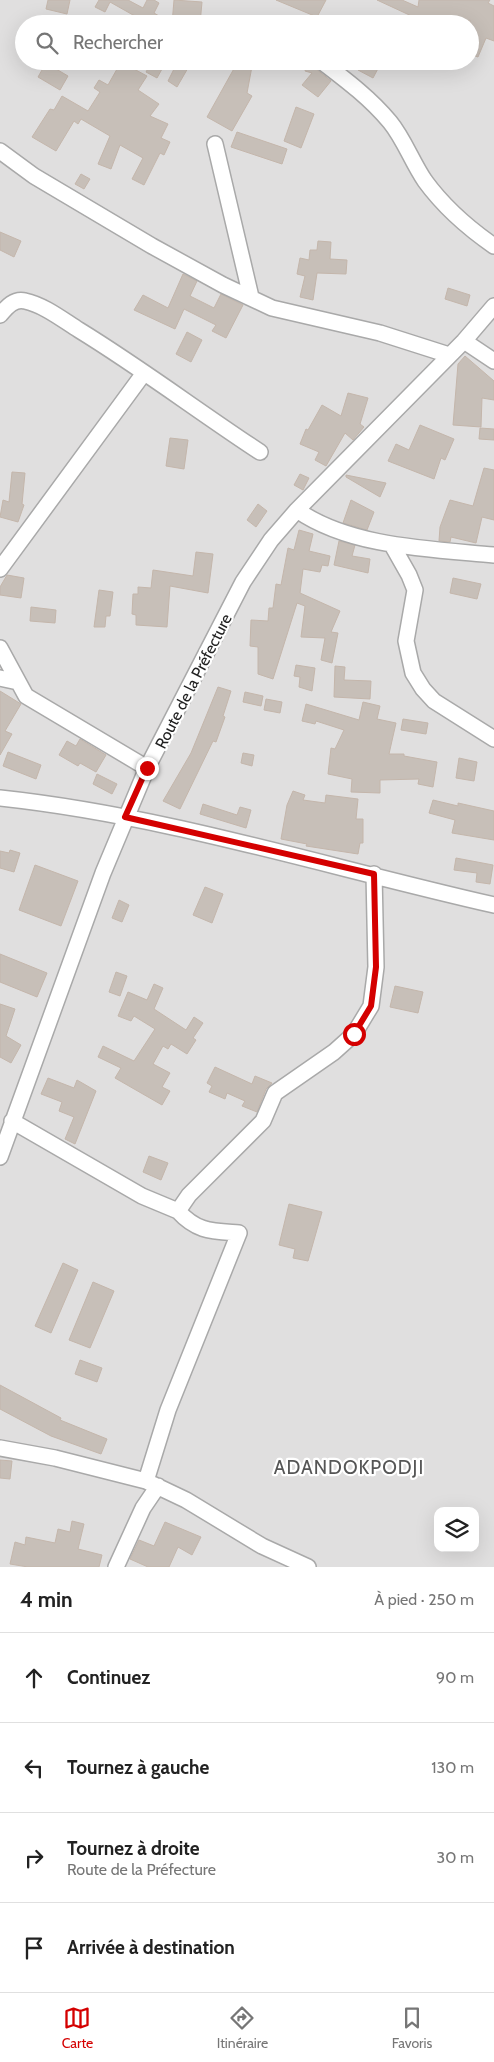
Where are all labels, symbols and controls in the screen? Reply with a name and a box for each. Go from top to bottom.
search box [15,15,479,70]
icon: search [33,29,61,57]
text: Rechercher [73,31,163,54]
street label: Route de la Préfecture [151,611,236,752]
route end [136,757,159,780]
route start [343,1023,366,1046]
district label: ADANDOKPODJI [274,1456,424,1479]
map controls [434,1507,479,1552]
button: layers [434,1507,479,1552]
text: 4 min [20,1587,73,1612]
text: À pied · 250 m [374,1590,474,1609]
icon: ahead [20,1664,48,1692]
text: Continuez [67,1666,150,1689]
text: 90 m [436,1668,474,1687]
icon: left [20,1754,48,1782]
text: Tournez à gauche [67,1756,209,1779]
text: 130 m [431,1758,474,1777]
text: Tournez à droite [67,1837,200,1860]
icon: right [20,1844,48,1872]
text: 30 m [437,1848,474,1867]
text: Route de la Préfecture [67,1860,216,1879]
icon: arrive [20,1934,48,1962]
text: Arrivée à destination [67,1936,235,1959]
tab: Carte [62,2004,93,2052]
tab: Itinéraire [217,2004,268,2052]
tab: Favoris [392,2004,432,2052]

